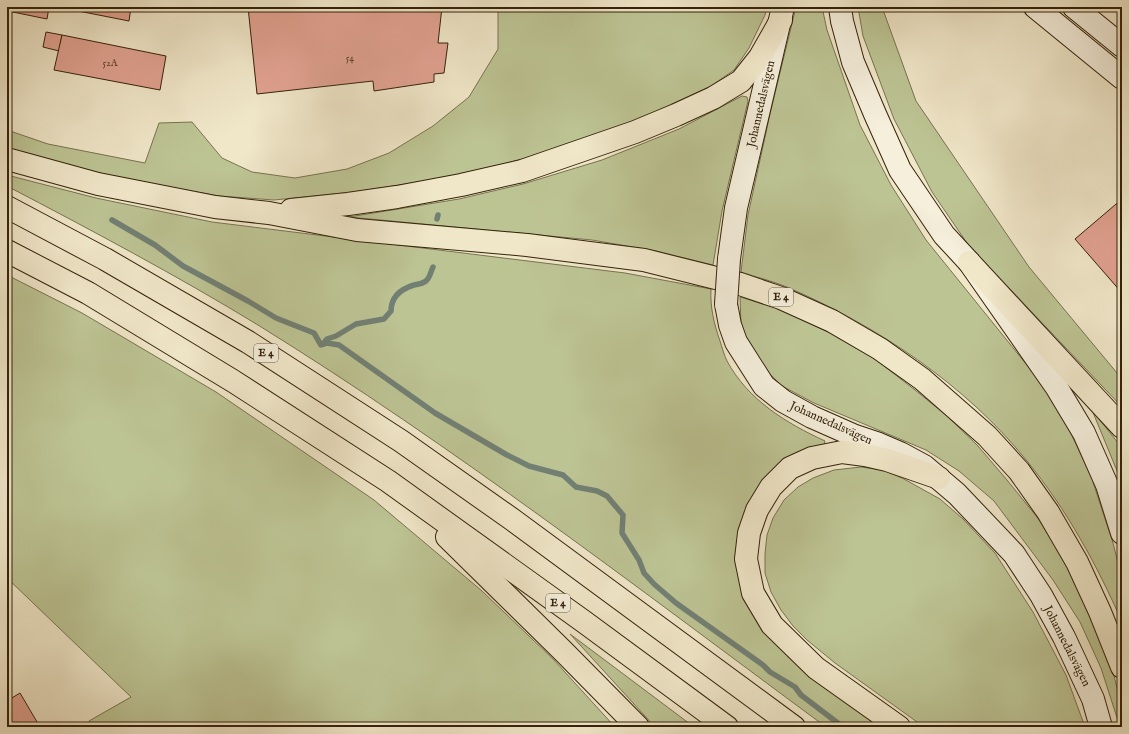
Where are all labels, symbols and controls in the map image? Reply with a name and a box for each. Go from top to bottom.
house number: 54 [346,52,354,65]
house number: 52A [102,57,118,70]
street label: Johannedalsvägen [743,58,779,151]
road number: E 4 [769,288,793,306]
road number: E 4 [254,344,278,362]
street label: Johannedalsvägen [785,397,875,449]
road number: E 4 [546,594,570,612]
street label: Johannedalsvägen [1038,601,1094,690]

